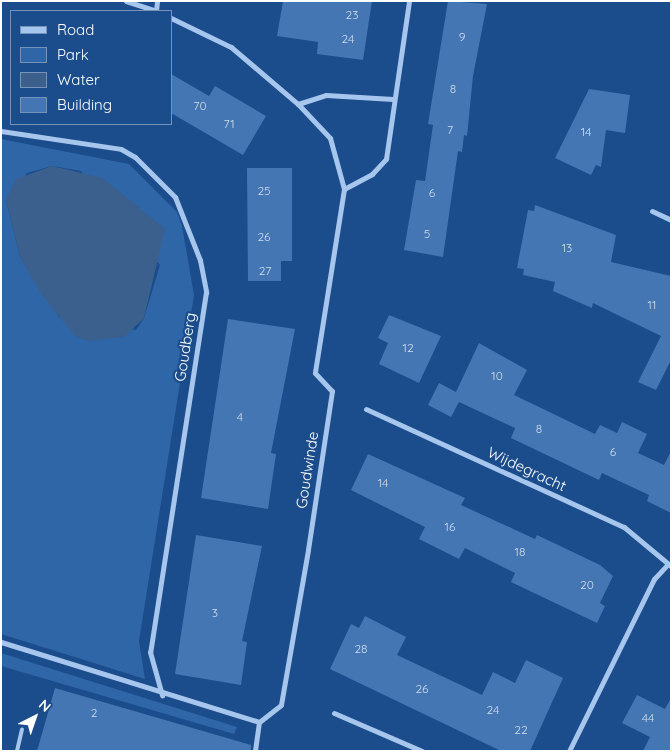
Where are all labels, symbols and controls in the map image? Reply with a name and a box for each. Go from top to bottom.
house number: 23 [346,8,358,22]
legend [10,10,172,125]
text: Road [57,20,94,39]
house number: 9 [459,30,465,44]
house number: 24 [342,32,354,46]
text: Park [57,45,89,64]
text: Water [57,70,100,89]
house number: 8 [450,82,456,96]
text: Building [57,95,112,114]
house number: 70 [193,99,207,113]
house number: 71 [223,117,235,131]
house number: 7 [447,123,453,137]
house number: 14 [581,125,591,139]
house number: 25 [257,184,271,198]
house number: 6 [429,186,435,200]
house number: 5 [424,227,430,241]
house number: 26 [257,230,271,244]
house number: 13 [562,241,572,255]
house number: 27 [259,264,271,278]
house number: 11 [648,298,656,312]
street label: Goudberg [171,311,199,383]
house number: 12 [402,341,414,355]
house number: 10 [491,369,503,383]
house number: 4 [237,410,243,424]
house number: 8 [536,422,542,436]
street label: Goudwinde [292,430,322,510]
street label: Wijdegracht [485,443,569,495]
house number: 6 [610,445,616,459]
house number: 14 [378,476,388,490]
house number: 16 [445,520,455,534]
house number: 18 [515,545,525,559]
house number: 20 [580,578,594,592]
house number: 3 [212,606,218,620]
house number: 28 [354,642,368,656]
house number: 26 [415,682,429,696]
north arrow [10,692,60,742]
text: N [35,696,55,716]
house number: 24 [487,703,499,717]
house number: 2 [91,706,97,720]
house number: 44 [642,711,654,725]
house number: 22 [514,723,528,737]

